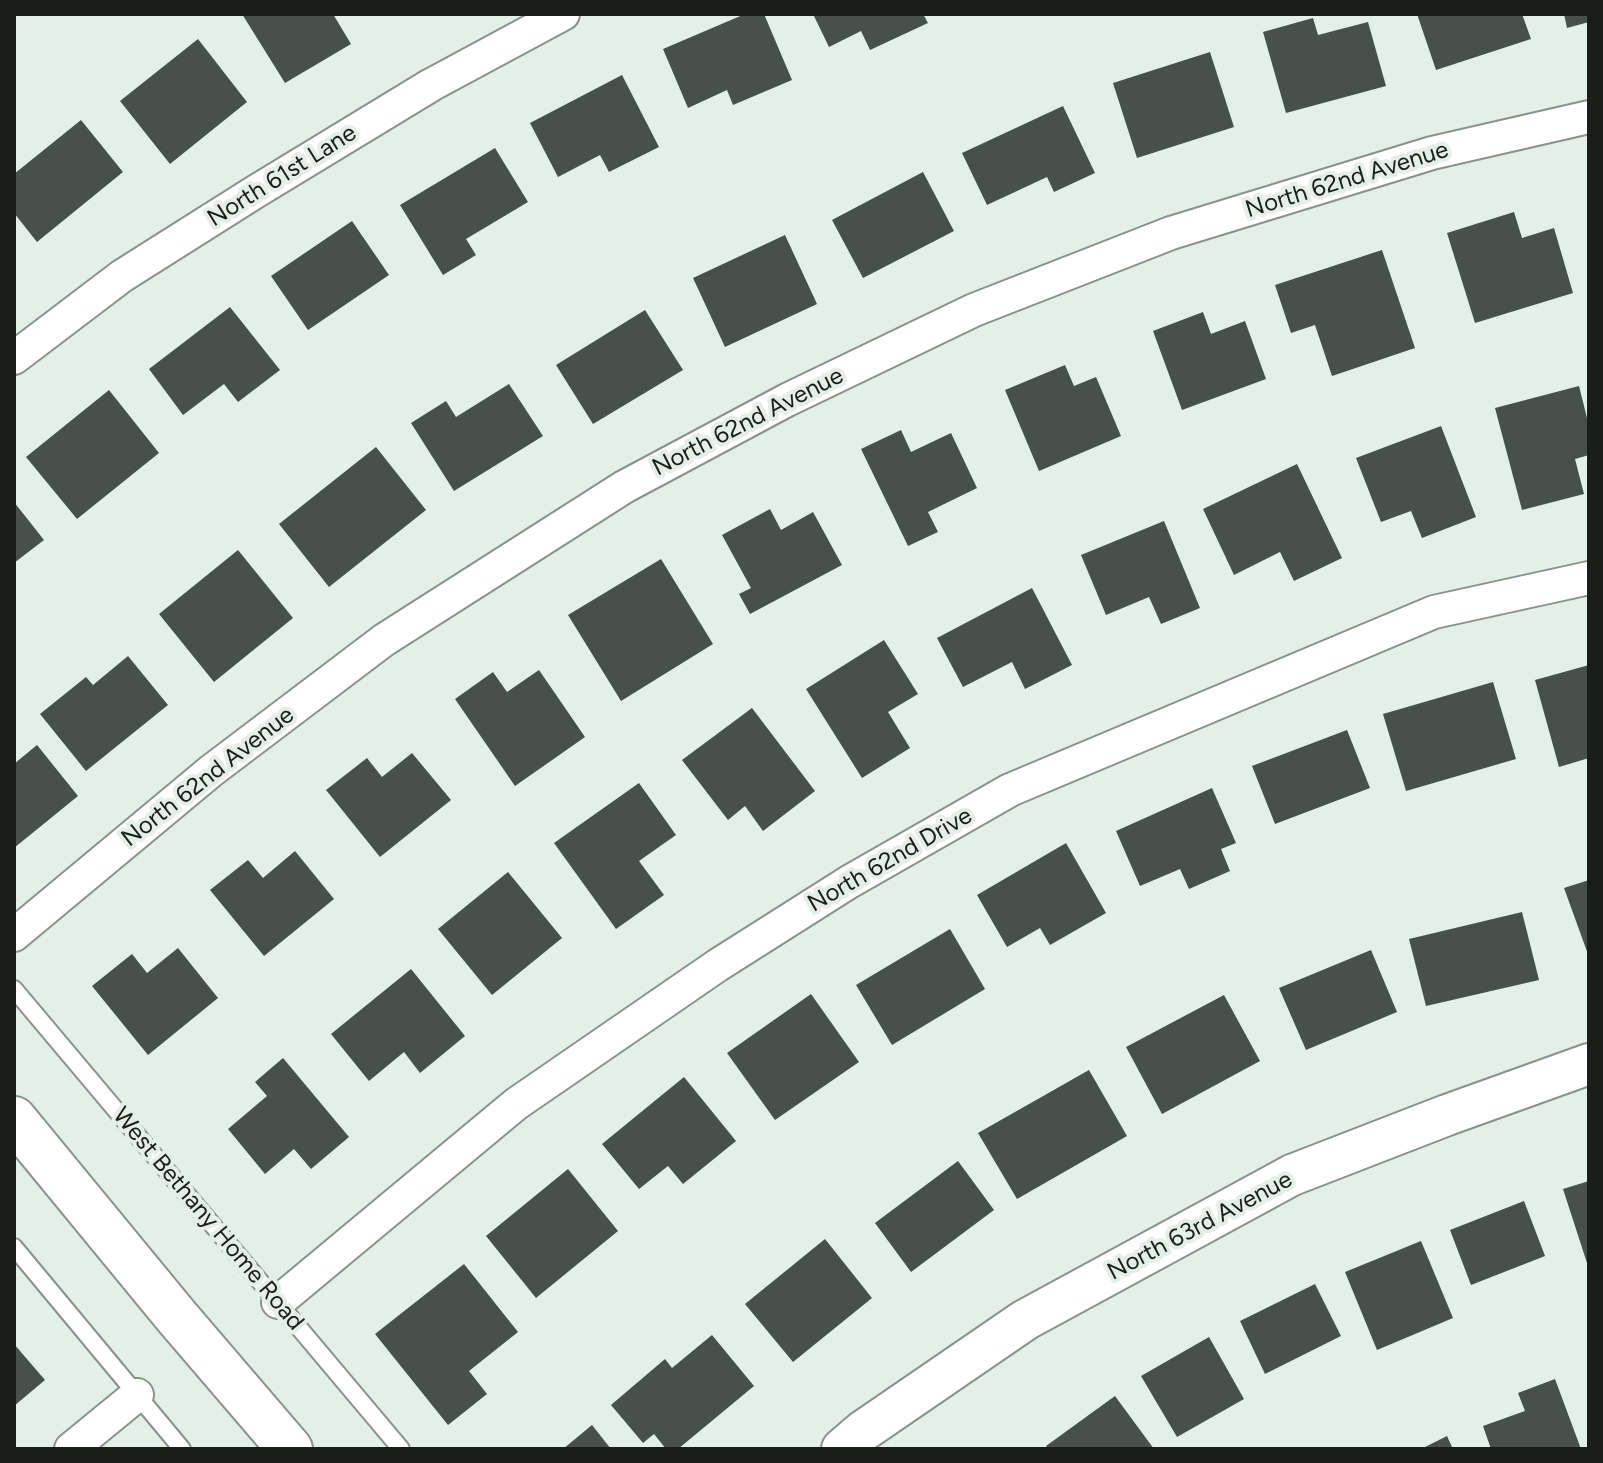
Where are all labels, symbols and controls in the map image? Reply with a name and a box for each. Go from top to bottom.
street label: North 61st Lane [202,119,362,233]
street label: North 62nd Avenue [1242,135,1452,225]
street label: North 62nd Avenue [648,361,848,483]
street label: North 62nd Avenue [116,701,300,853]
street label: North 62nd Drive [803,801,977,919]
street label: West Bethany Home Road [106,1102,310,1336]
street label: North 63rd Avenue [1103,1165,1297,1287]

